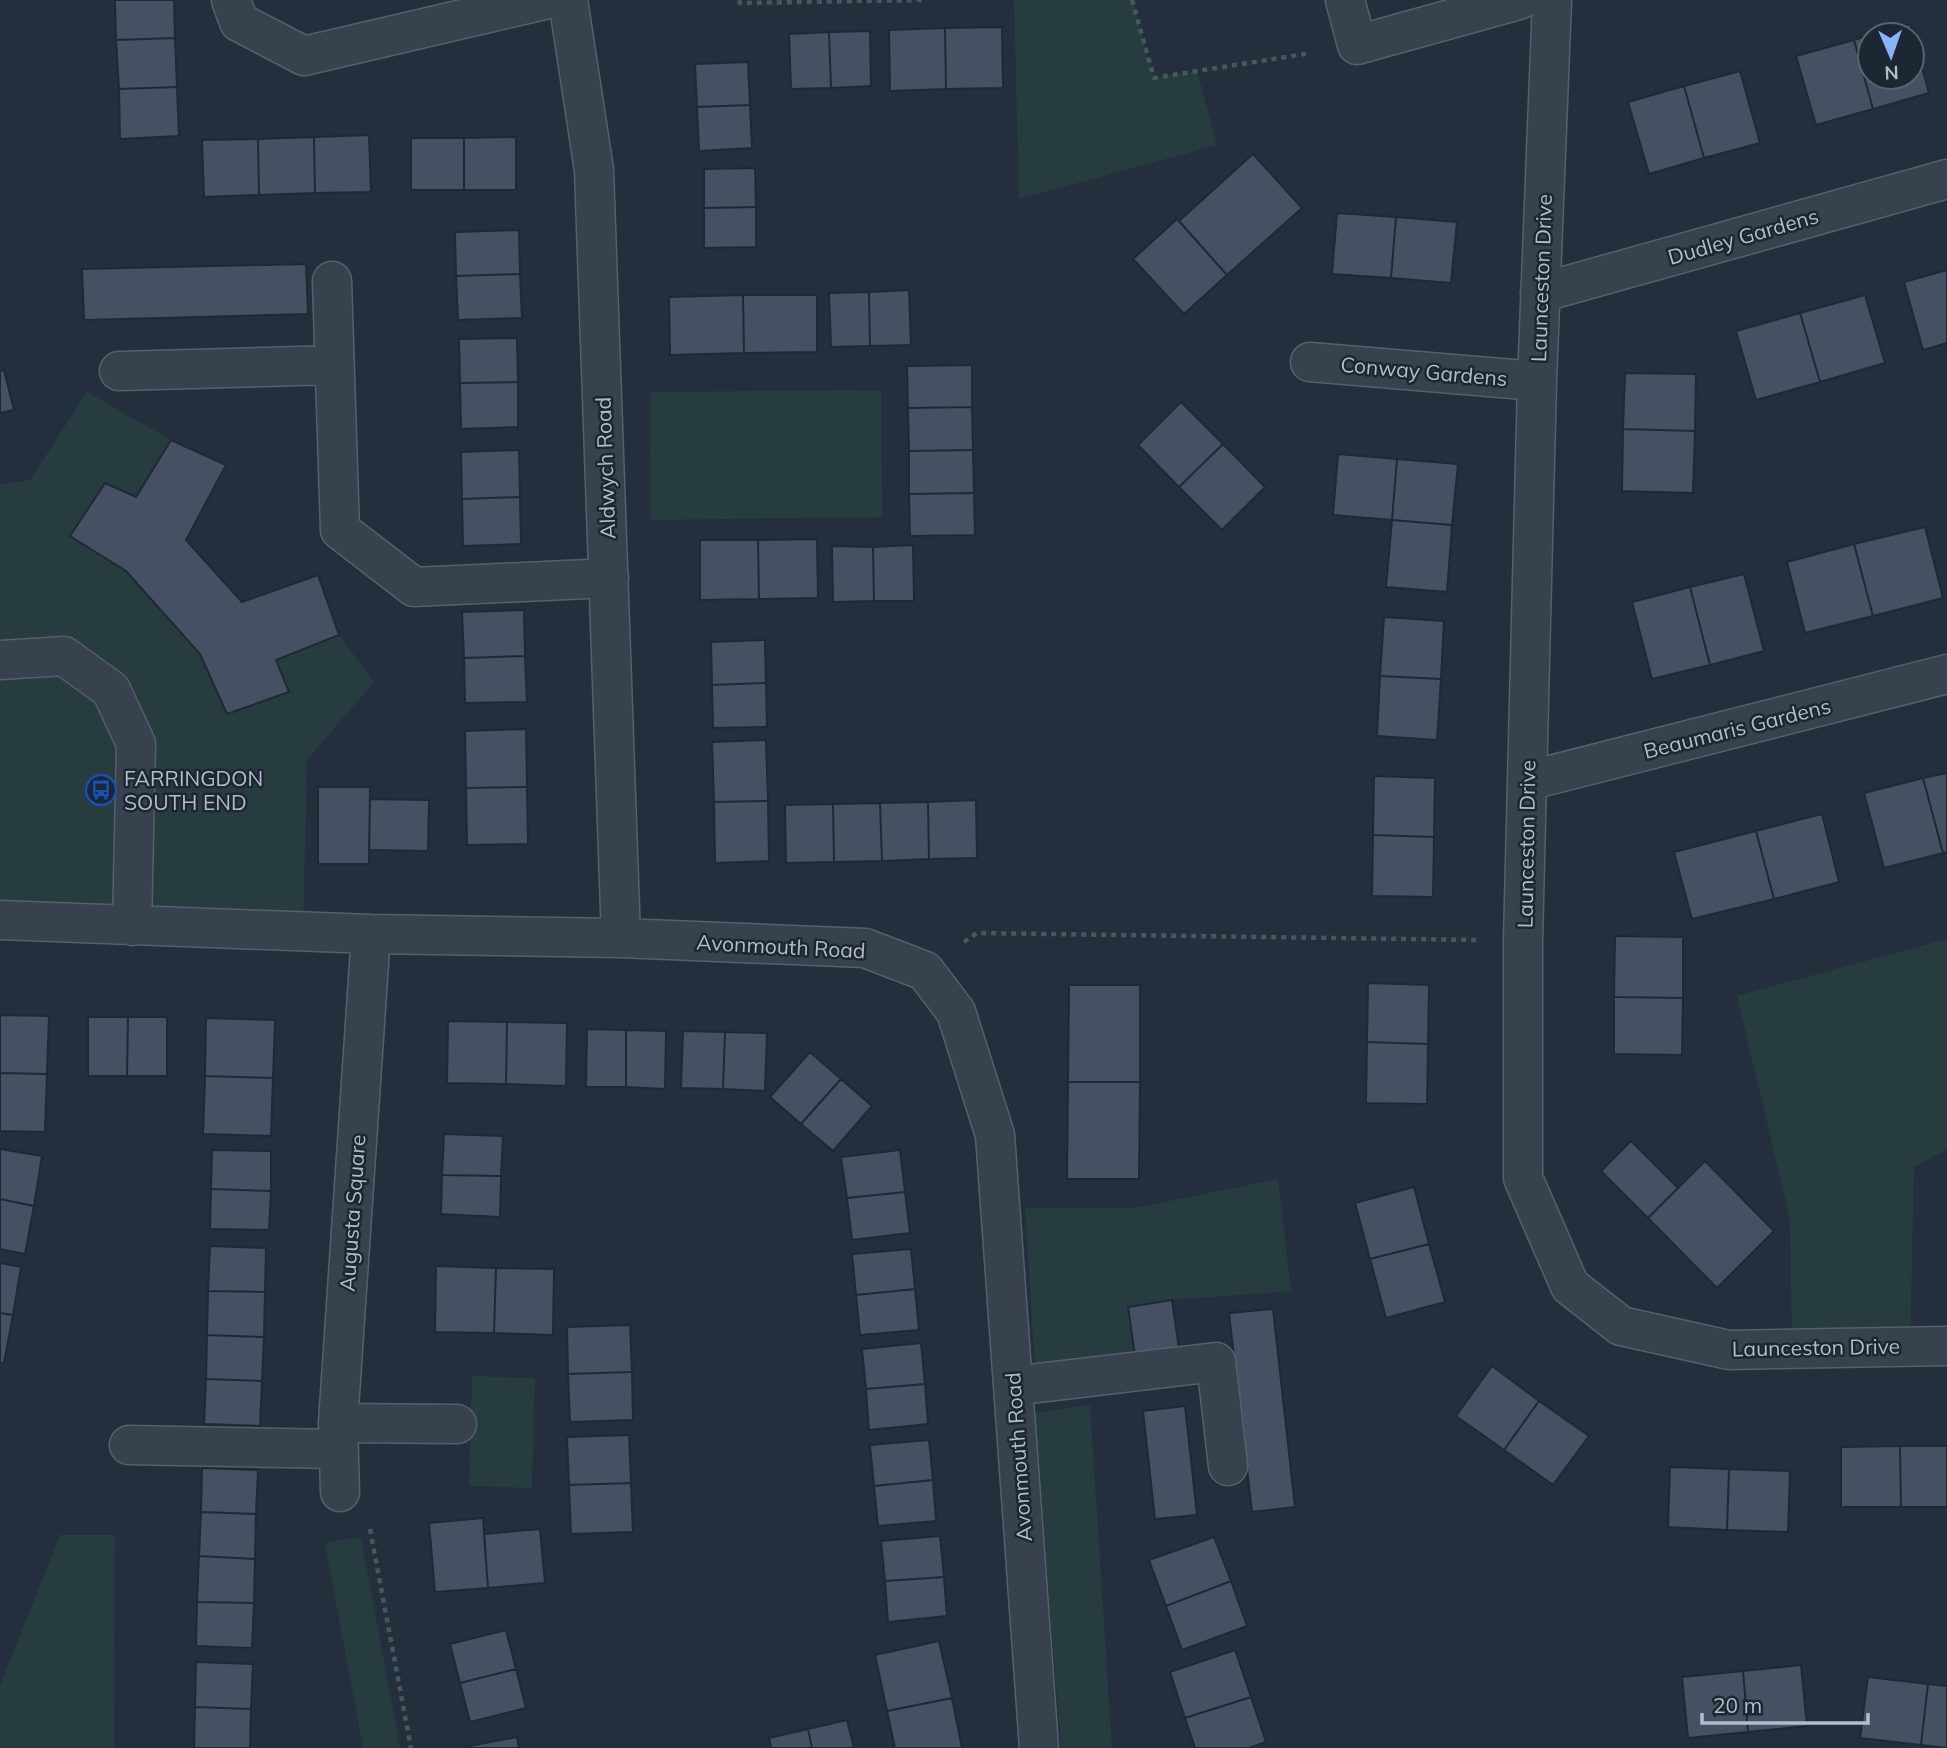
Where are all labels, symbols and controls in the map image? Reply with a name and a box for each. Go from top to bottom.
north arrow [1856,21,1926,91]
text: N [1884,61,1899,85]
street label: Launceston Drive [1525,194,1557,362]
street label: Dudley Gardens [1665,202,1821,270]
street label: Conway Gardens [1340,351,1508,391]
street label: Aldwych Road [590,396,620,540]
street label: Beaumaris Gardens [1641,692,1833,764]
street label: Launceston Drive [1512,760,1540,928]
place label: FARRINGDON SOUTH END [124,765,263,815]
bus stop icon: FARRINGDON SOUTH END [84,773,118,807]
street label: Avonmouth Road [696,929,866,963]
street label: Augusta Square [334,1134,370,1292]
street label: Launceston Drive [1732,1333,1900,1361]
street label: Avonmouth Road [999,1372,1037,1542]
scale bar [1702,1682,1868,1726]
text: 20 m [1713,1692,1762,1718]

